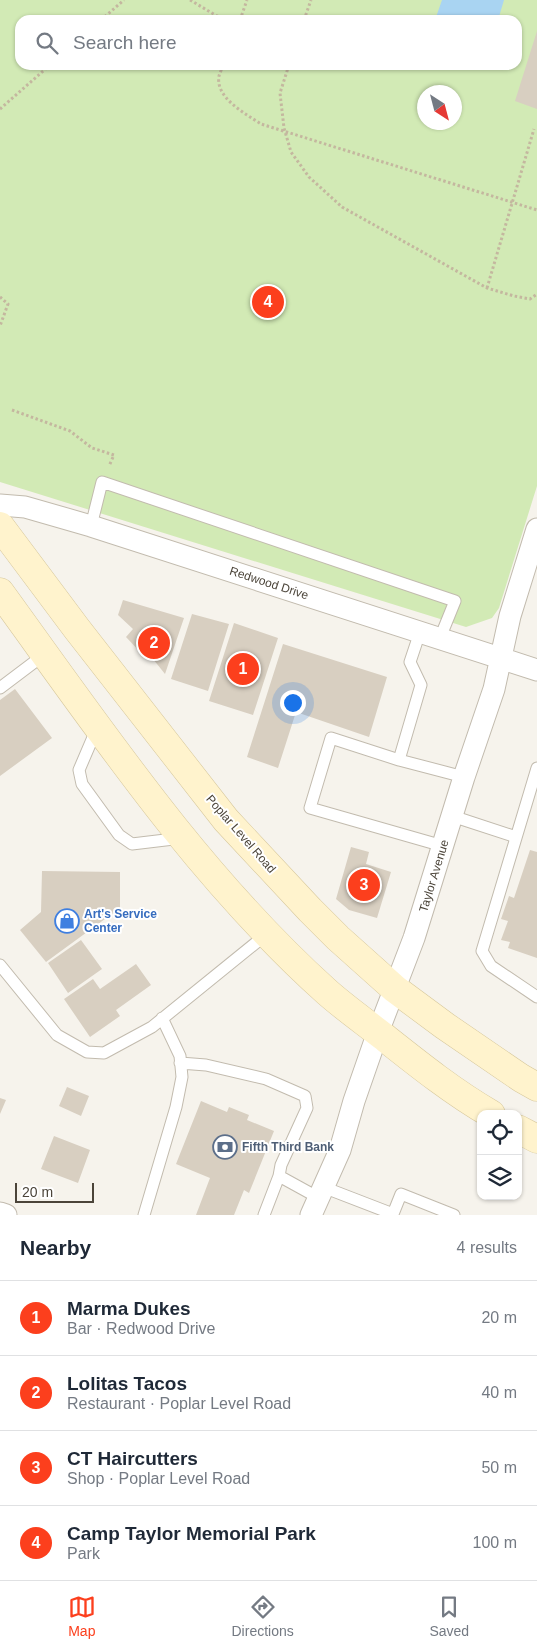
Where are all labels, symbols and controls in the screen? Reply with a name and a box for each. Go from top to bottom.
search box [15,15,522,70]
icon: search [33,29,61,57]
text: Search here [73,32,177,53]
north arrow [417,85,462,130]
pin: 4 [252,283,284,321]
street label: Redwood Drive [228,564,310,602]
pin: 2 [138,624,170,662]
pin: 1 [227,650,259,688]
your location [280,690,306,716]
street label: Poplar Level Road [203,792,279,876]
street label: Taylor Avenue [416,838,452,914]
pin: 3 [348,866,380,904]
place label: Art's Service Center [84,907,157,935]
shop icon: Art's Service Center [54,908,80,934]
map controls [477,1110,522,1200]
button: locate [477,1110,522,1155]
bank icon: Fifth Third Bank [212,1134,238,1160]
place label: Fifth Third Bank [242,1140,334,1154]
button: layers [477,1155,522,1200]
scale bar [15,1180,94,1203]
text: 20 m [22,1184,53,1200]
text: Nearby [20,1236,91,1259]
text: 4 results [457,1239,517,1256]
text: Marma Dukes [67,1298,191,1319]
text: 1 [32,1309,40,1326]
text: 20 m [481,1309,517,1326]
text: Bar · Redwood Drive [67,1320,216,1337]
text: Lolitas Tacos [67,1373,187,1394]
text: 2 [32,1384,40,1401]
text: 40 m [481,1384,517,1401]
text: Restaurant · Poplar Level Road [67,1395,291,1412]
text: CT Haircutters [67,1448,198,1469]
text: 3 [32,1459,40,1476]
text: 50 m [481,1459,517,1476]
text: Shop · Poplar Level Road [67,1470,250,1487]
text: Camp Taylor Memorial Park [67,1523,316,1544]
text: 4 [32,1534,40,1551]
text: 100 m [473,1534,517,1551]
text: Park [67,1545,100,1562]
tab: Map [68,1593,96,1639]
tab: Directions [232,1593,294,1639]
tab: Saved [429,1593,469,1639]

